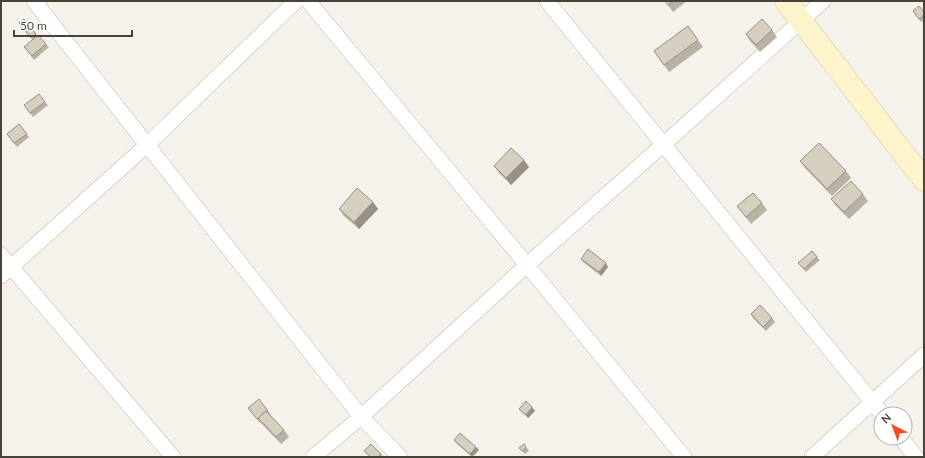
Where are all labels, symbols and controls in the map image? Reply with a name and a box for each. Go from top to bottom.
scale bar [14,12,132,38]
text: 50 m [20,18,47,33]
north arrow [873,406,913,446]
text: N [878,411,893,426]

